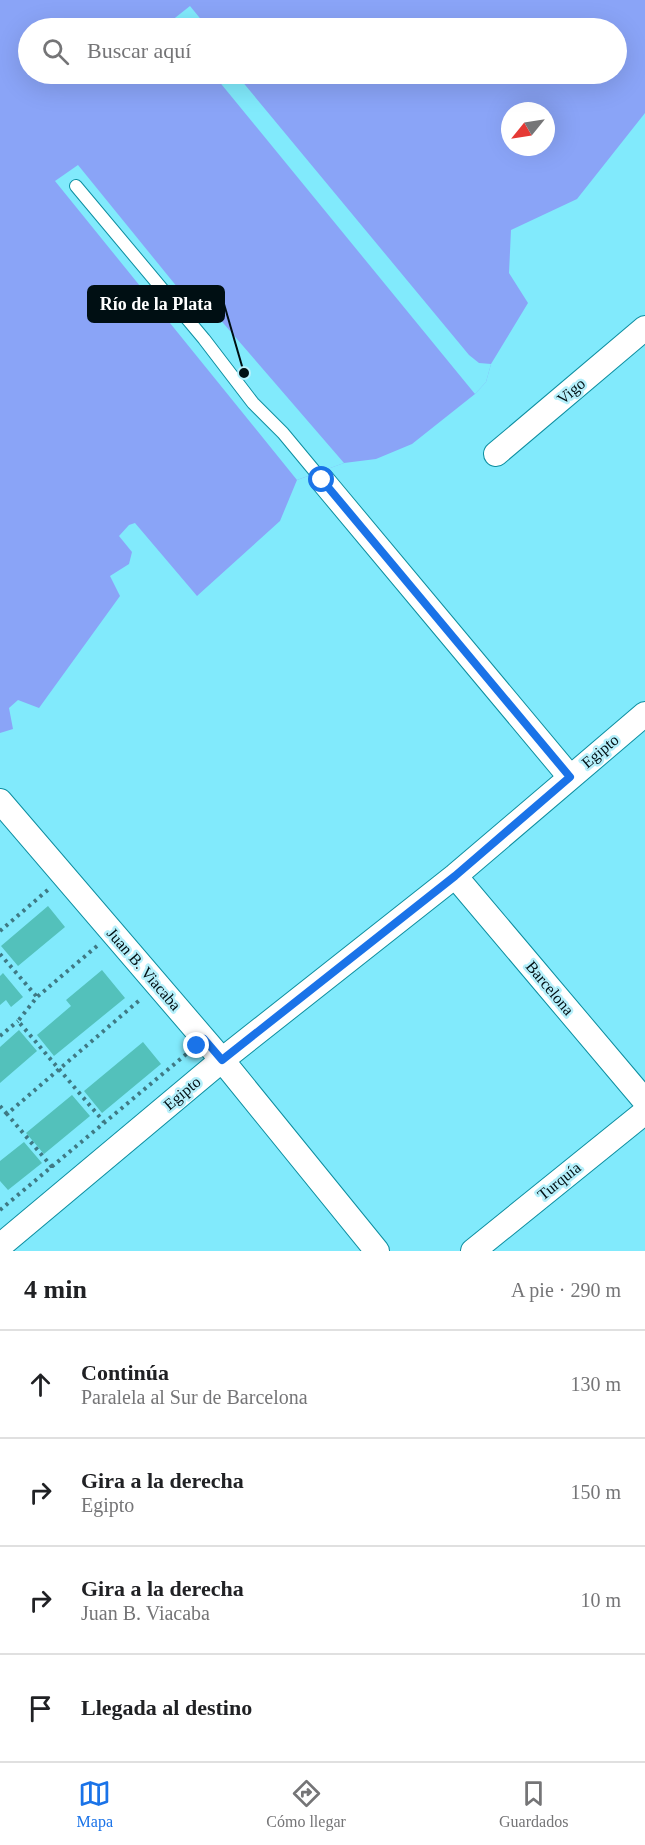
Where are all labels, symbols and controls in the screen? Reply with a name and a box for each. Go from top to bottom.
search box [18,18,627,84]
icon: search [39,35,72,68]
text: Buscar aquí [87,38,191,63]
north arrow [501,102,555,156]
callout: Río de la Plata [88,286,224,322]
text: Río de la Plata [100,294,212,314]
street label: Vigo [554,375,589,408]
route start [308,466,334,492]
street label: Egipto [578,731,622,772]
street label: Juan B. Viacaba [104,924,184,1014]
street label: Barcelona [523,958,577,1018]
route end [183,1032,209,1058]
street label: Egipto [160,1073,204,1114]
street label: Turquía [534,1159,584,1204]
text: 4 min [24,1275,87,1304]
text: A pie · 290 m [511,1279,621,1301]
text: Continúa [81,1360,169,1385]
icon: ahead [24,1368,57,1401]
text: 130 m [570,1373,621,1395]
text: Paralela al Sur de Barcelona [81,1386,308,1408]
text: Gira a la derecha [81,1468,244,1493]
icon: right [24,1476,57,1509]
text: 150 m [570,1481,621,1503]
text: Egipto [81,1494,134,1516]
text: Gira a la derecha [81,1576,244,1601]
icon: right [24,1584,57,1617]
text: 10 m [580,1589,621,1611]
text: Juan B. Viacaba [81,1602,210,1624]
icon: arrive [24,1692,57,1725]
text: Llegada al destino [81,1695,252,1720]
tab: Mapa [77,1777,113,1831]
tab: Cómo llegar [266,1777,346,1831]
tab: Guardados [499,1777,568,1831]

